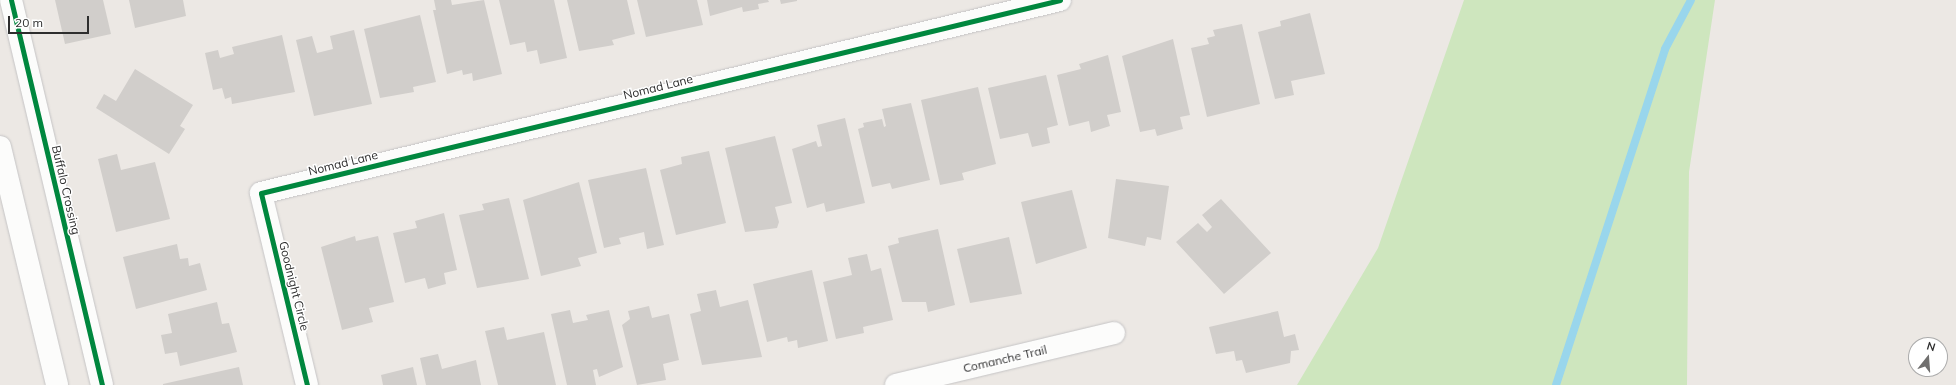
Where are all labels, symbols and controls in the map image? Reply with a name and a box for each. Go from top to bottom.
scale bar [10,8,91,34]
text: 20 m [15,15,43,30]
street label: Nomad Lane [622,71,694,103]
street label: Buffalo Crossing [49,144,83,236]
street label: Nomad Lane [307,147,379,179]
street label: Goodnight Circle [276,240,312,332]
north arrow [1908,337,1948,377]
text: N [1925,339,1937,354]
street label: Comanche Trail [962,342,1048,376]

